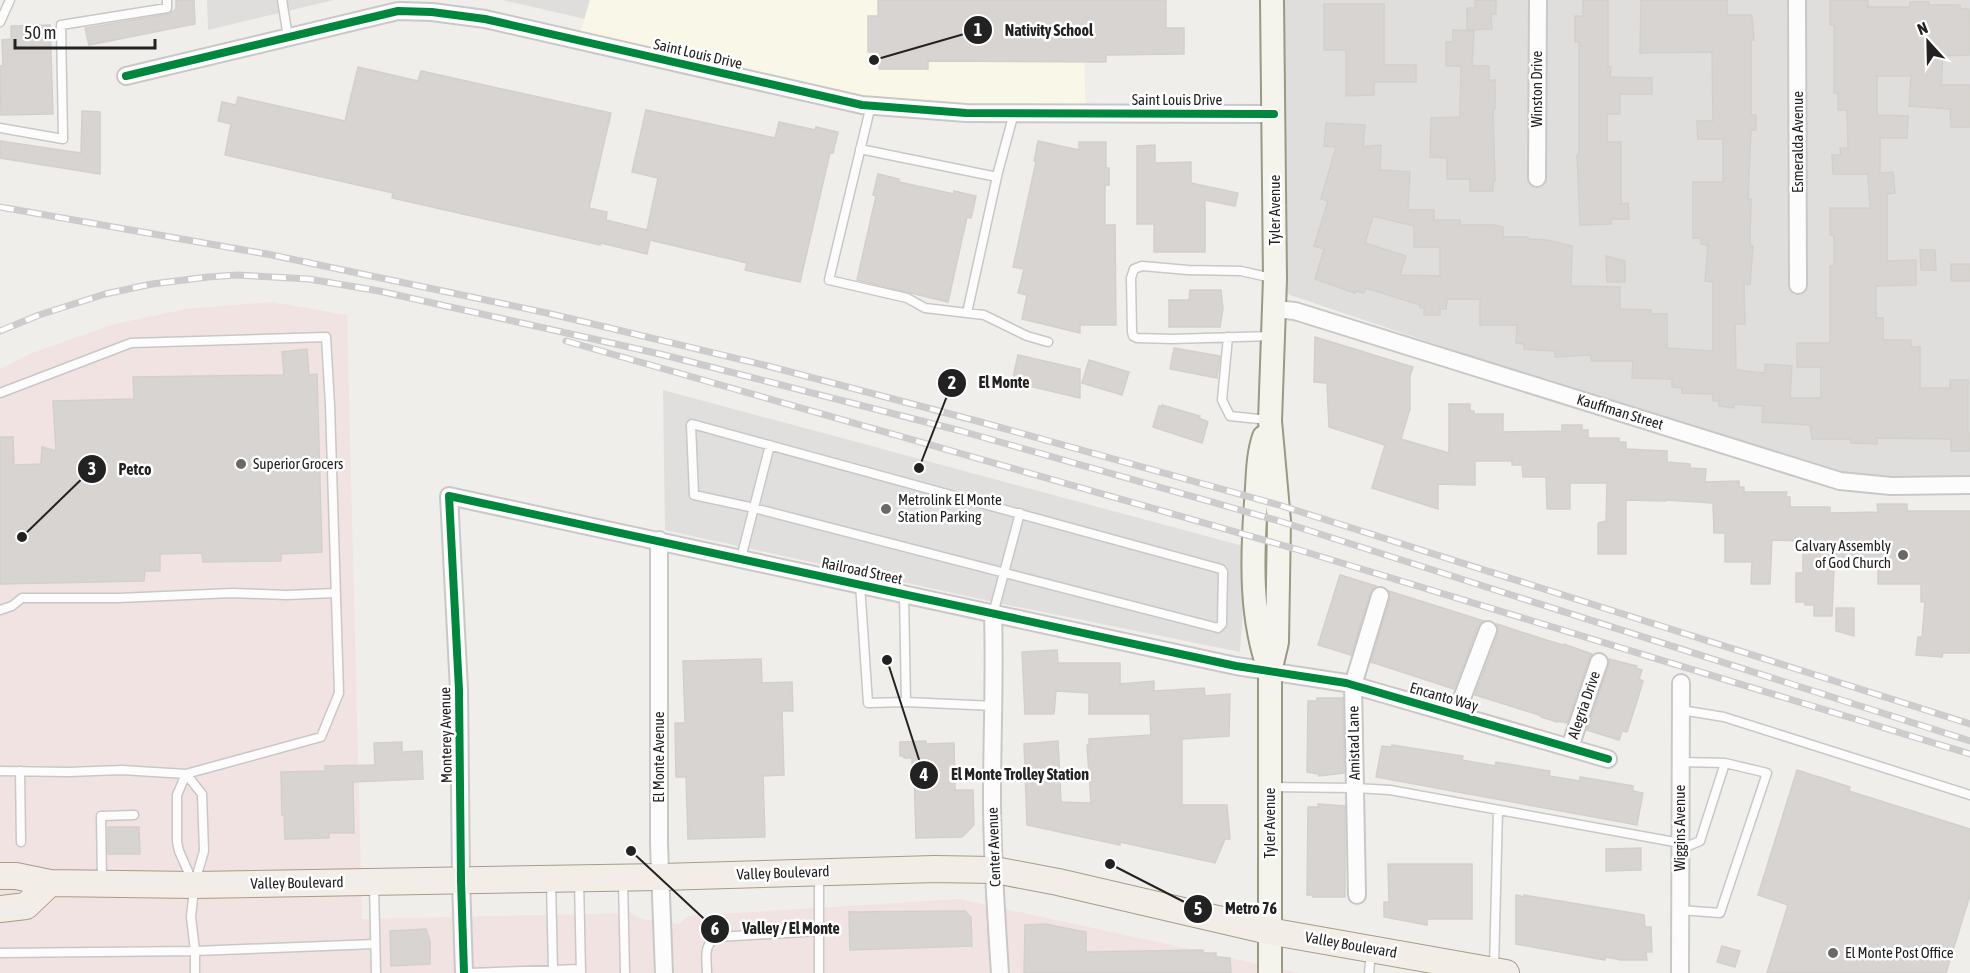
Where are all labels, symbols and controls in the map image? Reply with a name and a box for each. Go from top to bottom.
scale bar [15,12,154,50]
north arrow [1898,12,1958,72]
callout: Nativity School [963,13,1105,47]
text: N [1915,18,1930,38]
text: 1 [974,19,982,40]
text: Nativity School [1005,21,1094,39]
text: 50 m [24,22,56,43]
street label: Saint Louis Drive [652,35,744,72]
street label: Winston Drive [1528,51,1545,127]
street label: Saint Louis Drive [1132,91,1222,108]
street label: Esmeralda Avenue [1789,91,1806,193]
street label: Tyler Avenue [1266,174,1283,245]
callout: El Monte [937,366,1042,400]
text: 2 [948,372,956,393]
text: El Monte [979,373,1029,391]
street label: Kauffman Street [1575,390,1665,433]
callout: Petco [77,452,163,486]
place label: Superior Grocers [253,455,343,472]
marker: Superior Grocers [234,457,248,471]
text: 3 [88,458,96,479]
text: Petco [119,460,152,478]
place label: Metrolink El Monte Station Parking [898,491,1002,525]
marker: Metrolink El Monte Station Parking [879,502,893,516]
place label: Calvary Assembly of God Church [1795,537,1891,571]
marker: Calvary Assembly of God Church [1896,548,1910,562]
street label: Railroad Street [820,554,904,587]
street label: Alegria Drive [1564,669,1603,741]
street label: Encanto Way [1408,679,1480,714]
street label: Monterey Avenue [436,687,455,783]
street label: Amistad Lane [1344,706,1363,780]
street label: El Monte Avenue [650,711,667,803]
callout: El Monte Trolley Station [909,758,1101,792]
text: 4 [919,764,928,785]
text: El Monte Trolley Station [951,765,1089,783]
street label: Wiggins Avenue [1671,785,1688,871]
street label: Tyler Avenue [1261,787,1278,858]
street label: Center Avenue [984,807,1003,887]
street label: Valley Boulevard [736,862,830,883]
street label: Valley Boulevard [250,873,344,892]
callout: Metro 76 [1183,892,1289,926]
text: 5 [1194,898,1202,919]
text: Metro 76 [1225,899,1278,917]
callout: Valley / El Monte [700,912,852,946]
text: 6 [711,918,719,939]
text: Valley / El Monte [741,919,840,937]
street label: Valley Boulevard [1304,928,1398,961]
place label: El Monte Post Office [1845,944,1954,961]
marker: El Monte Post Office [1826,946,1840,960]

